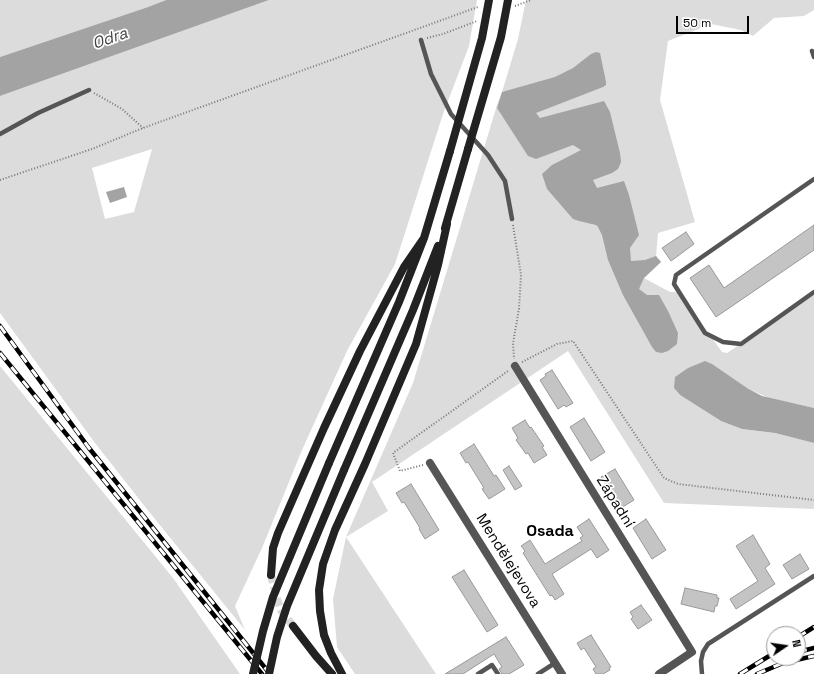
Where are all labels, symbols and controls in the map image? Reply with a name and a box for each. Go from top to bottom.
scale bar [678,8,751,34]
text: 50 m [683,15,711,31]
water label: Odra [90,24,130,54]
street label: Západní [592,473,638,531]
street label: Mendělejevova [472,511,544,611]
district label: Osada [526,522,574,542]
north arrow [766,626,806,666]
text: N [789,638,804,649]

